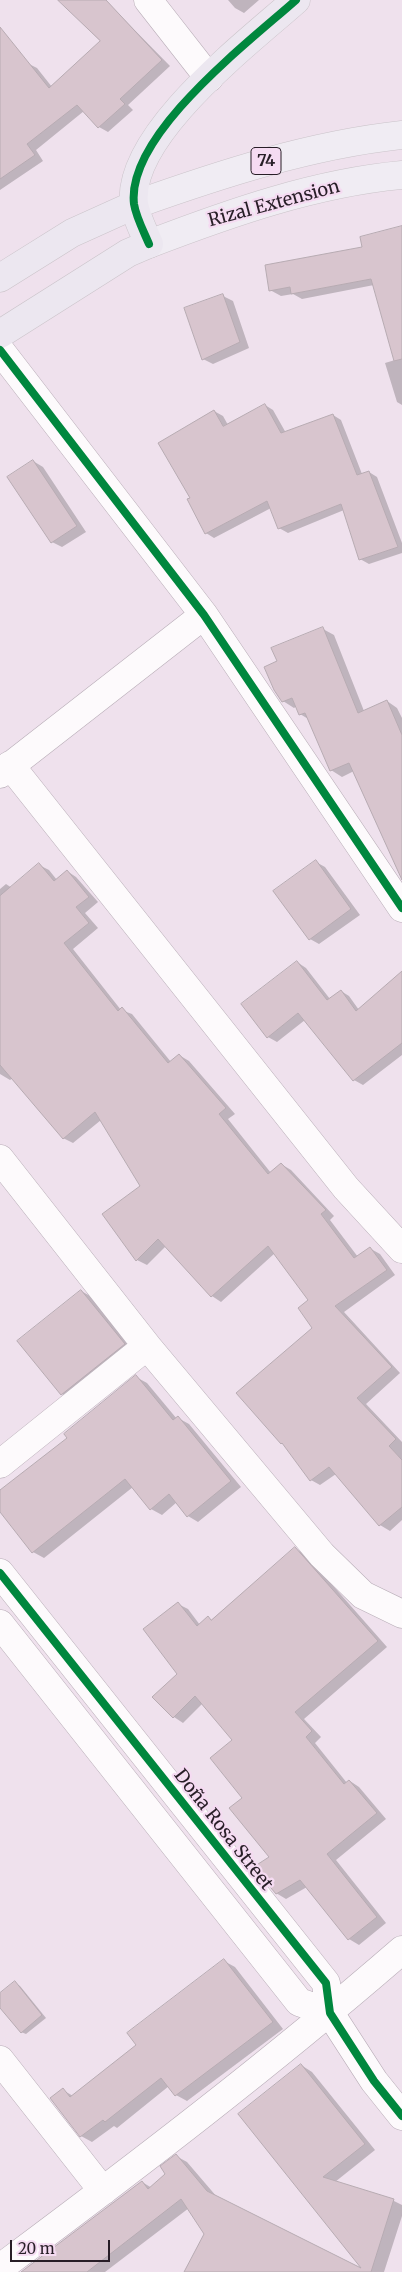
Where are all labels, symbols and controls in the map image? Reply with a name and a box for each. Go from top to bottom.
road number: 74 [251,148,281,175]
street label: Rizal Extension [206,176,342,232]
street label: Doña Rosa Street [169,1765,277,1895]
scale bar [12,2230,112,2262]
text: 20 m [18,2239,55,2258]

